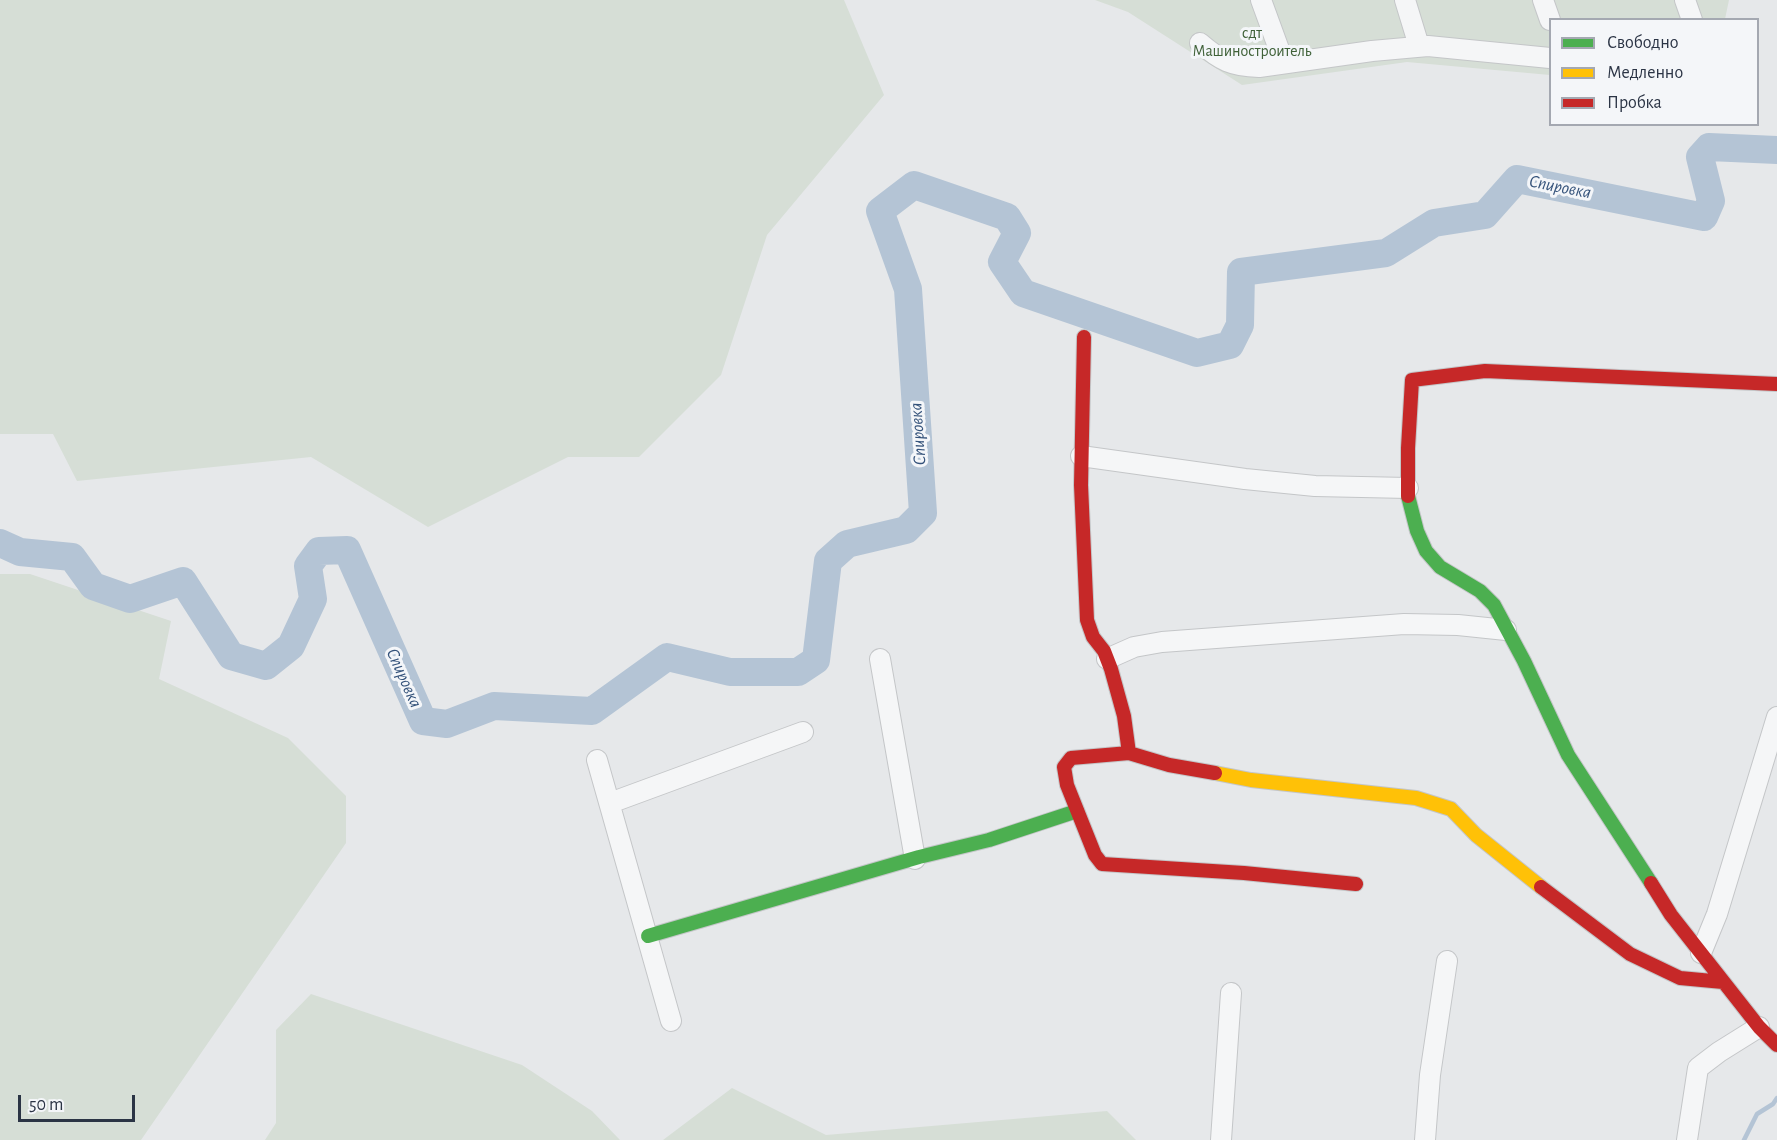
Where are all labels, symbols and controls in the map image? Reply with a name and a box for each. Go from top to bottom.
legend [1549,18,1759,126]
park label: сдт Машиностроитель [1192,23,1312,61]
text: Свободно [1607,34,1679,52]
text: Медленно [1607,64,1683,82]
text: Пробка [1607,94,1662,112]
water label: Спировка [1527,170,1593,204]
water label: Спировка [905,402,931,466]
water label: Спировка [381,645,427,711]
scale bar [21,1083,138,1121]
text: 50 m [29,1096,63,1114]

